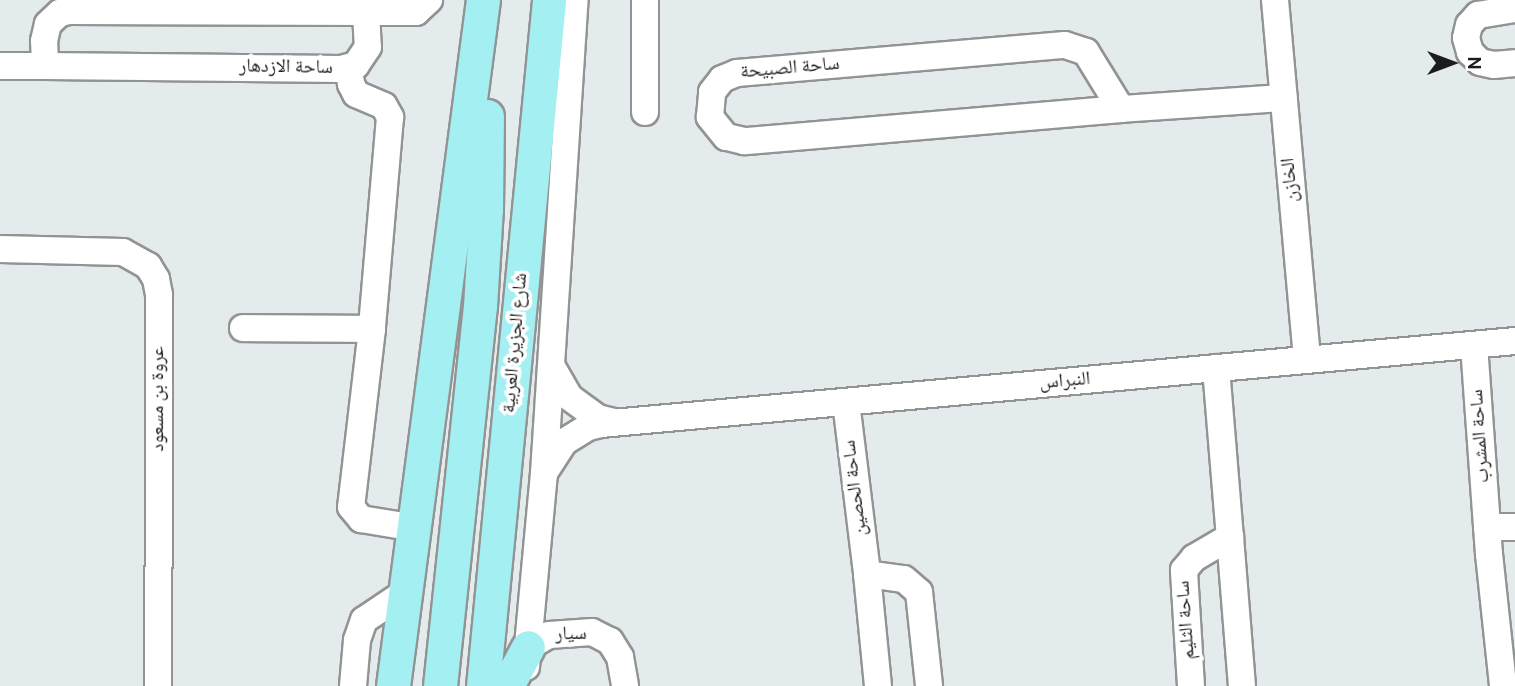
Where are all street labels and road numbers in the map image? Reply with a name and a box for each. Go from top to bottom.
street label: ساحة الصبيحة [739,53,841,85]
street label: ساحة الازدهار [239,56,333,80]
street label: الخازن [1278,157,1304,203]
street label: شارع الجزيرة العربية [499,272,533,414]
street label: عروة بن مسعود [148,346,170,452]
street label: النبراس [1039,368,1091,396]
street label: ساحة المشرب [1466,388,1496,484]
street label: ساحة الحصين [839,439,873,537]
street label: ساحة الثليم [1173,580,1201,660]
street label: سيار [555,623,587,647]

